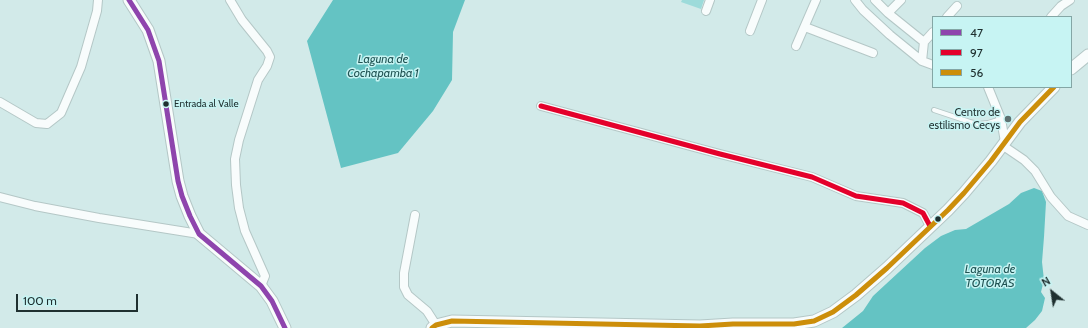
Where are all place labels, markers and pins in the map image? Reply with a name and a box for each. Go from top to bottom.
place label: Entrada al Valle [174,98,239,110]
marker: Entrada al Valle [161,99,171,109]
place label: Centro de estilismo Cecys [929,106,1000,132]
marker: Centro de estilismo Cecys [1003,114,1013,124]
unlabelled marker [933,214,943,224]

